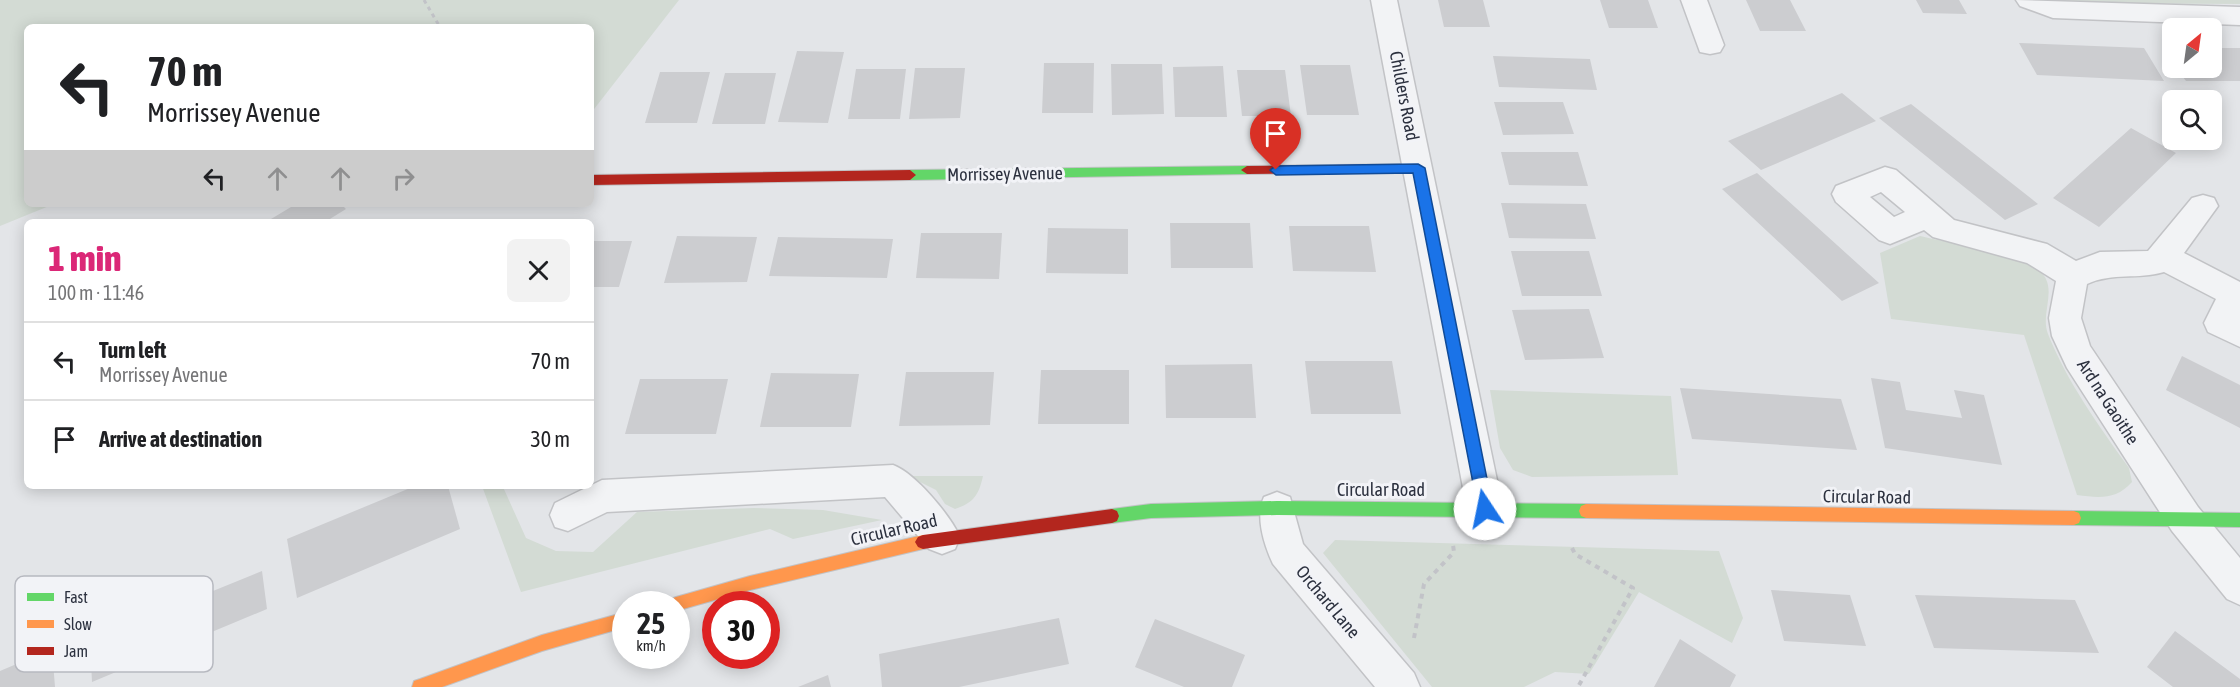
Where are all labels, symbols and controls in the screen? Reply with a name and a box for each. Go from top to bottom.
north arrow [2162,18,2222,78]
map controls [2162,18,2222,150]
text: 70 m [147,47,222,95]
icon: left [48,48,126,126]
street label: Childers Road [1386,49,1423,142]
button: search [2162,90,2222,150]
text: Morrissey Avenue [147,97,321,128]
pin [1250,108,1301,170]
icon: arrive [1259,117,1292,150]
icon: left [198,162,231,195]
icon: ahead [261,162,294,195]
icon: ahead [324,162,357,195]
icon: right [387,162,420,195]
street label: Morrissey Avenue [947,162,1063,185]
text: 1 min [48,237,122,279]
button: close [507,239,570,302]
text: 100 m · 11:46 [48,281,144,304]
text: Turn left [99,337,166,363]
icon: left [48,345,81,378]
text: 70 m [530,348,570,374]
street label: Ard na Gaoithe [2073,355,2144,448]
text: Morrissey Avenue [99,363,228,386]
icon: arrive [48,423,81,456]
text: Arrive at destination [99,426,262,452]
text: 30 m [530,426,570,452]
position arrow [1453,477,1517,541]
street label: Circular Road [1337,479,1425,500]
street label: Circular Road [1823,485,1911,508]
street label: Circular Road [849,509,939,550]
street label: Orchard Lane [1292,561,1365,642]
legend [15,576,213,672]
text: Fast [64,588,88,606]
speed limit sign: 30 [702,591,780,669]
text: 25 [637,606,665,640]
text: Slow [64,615,92,633]
text: km/h [636,637,666,654]
text: Jam [64,642,88,660]

